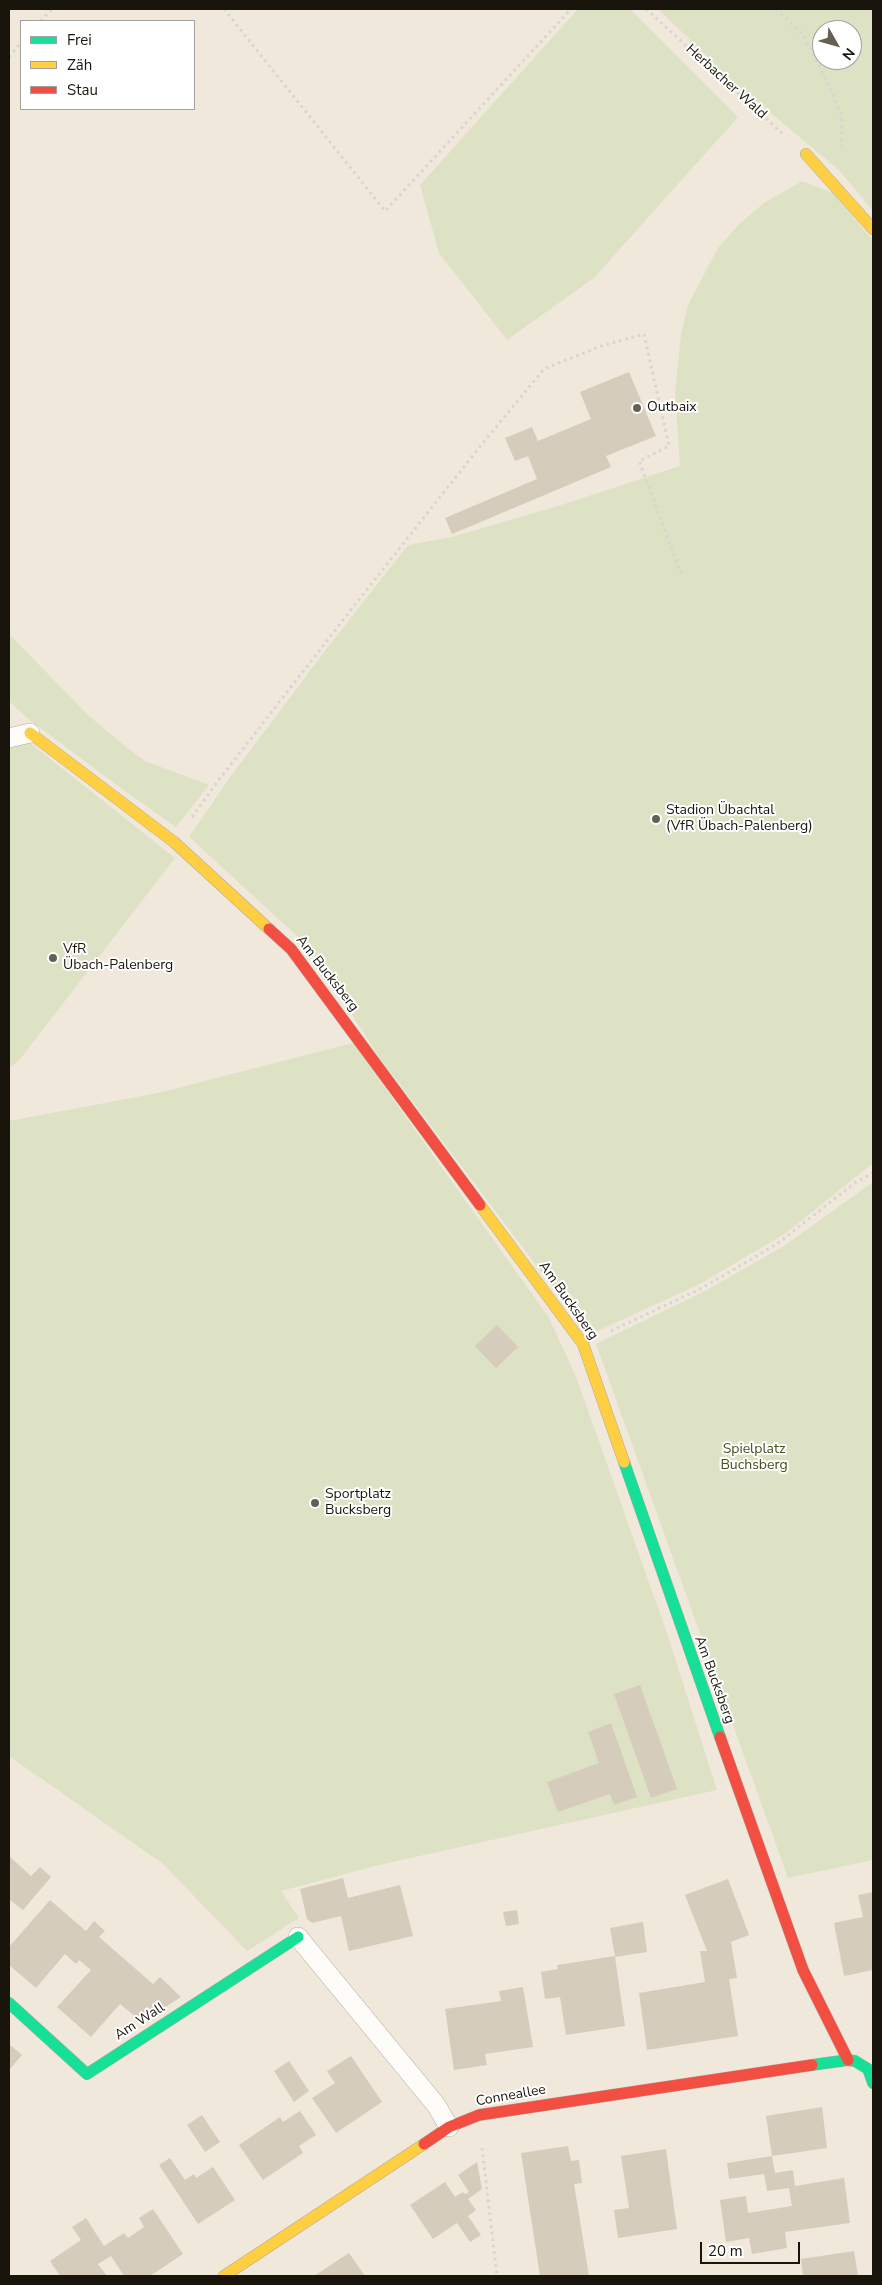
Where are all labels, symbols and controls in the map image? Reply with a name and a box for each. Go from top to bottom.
legend [20,20,195,110]
north arrow [812,20,862,70]
text: Frei [67,30,92,50]
street label: Herbacher Wald [682,41,770,123]
text: N [838,44,859,64]
text: Zäh [67,55,92,75]
text: Stau [67,80,98,100]
place label: Outbaix [647,400,697,416]
marker: Outbaix [631,402,643,414]
place label: Stadion Übachtal (VfR Übach-Palenberg) [666,803,813,836]
marker: Stadion Übachtal (VfR Übach-Palenberg) [650,813,662,825]
street label: Am Bucksberg [292,933,362,1015]
place label: VfR Übach-Palenberg [63,942,173,974]
marker: VfR Übach-Palenberg [47,952,59,964]
street label: Am Bucksberg [535,1259,601,1343]
park label: Spielplatz Buchsberg [720,1442,788,1474]
place label: Sportplatz Bucksberg [325,1487,391,1520]
marker: Sportplatz Bucksberg [309,1497,321,1509]
street label: Am Bucksberg [690,1634,738,1726]
street label: Am Wall [112,2000,168,2044]
street label: Conneallee [475,2082,547,2110]
scale bar [702,2232,802,2264]
text: 20 m [708,2241,743,2261]

